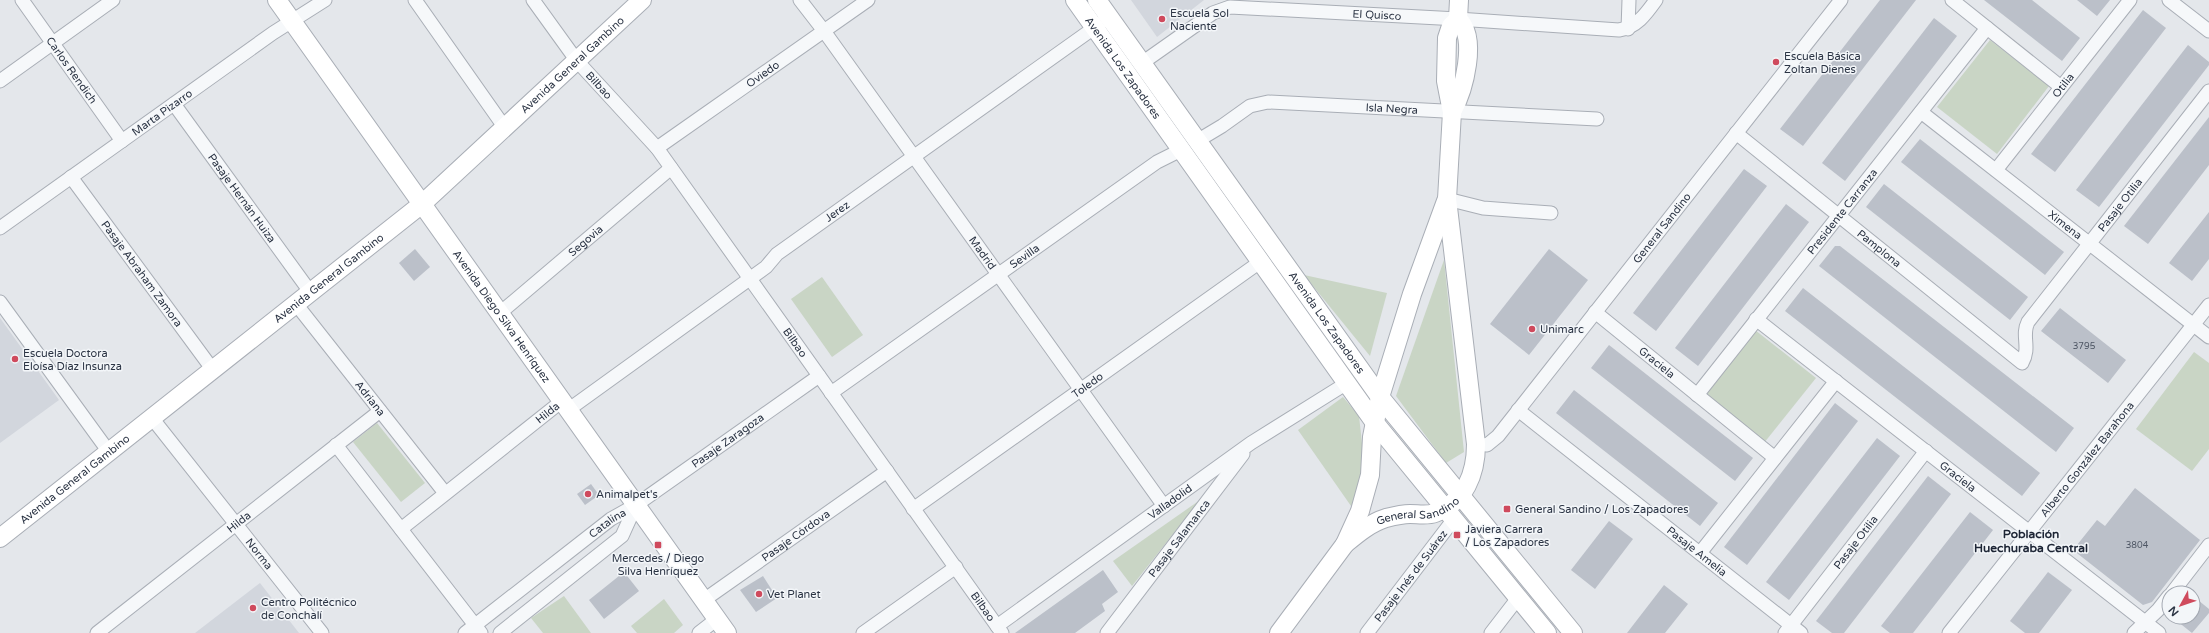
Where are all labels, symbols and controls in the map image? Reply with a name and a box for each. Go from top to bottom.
place label: Escuela Sol Naciente [1170,7,1229,33]
street label: El Quisco [1352,7,1402,23]
street label: Avenida General Gambino [518,14,627,116]
street label: Avenida Los Zapadores [1082,14,1163,122]
marker: Escuela Sol Naciente [1157,14,1167,24]
street label: Carlos Rendich [43,35,99,106]
place label: Escuela Básica Zoltan Dienes [1784,50,1861,76]
marker: Escuela Básica Zoltan Dienes [1771,57,1781,67]
street label: Oviedo [744,58,782,90]
street label: Bilbao [583,69,615,102]
street label: Otilia [2050,71,2077,100]
street label: Marta Pizarro [130,87,195,139]
street label: Isla Negra [1365,101,1418,117]
street label: Pasaje Hernán Huiza [205,151,278,245]
street label: Presidente Carranza [1805,166,1880,257]
street label: Pasaje Otilia [2095,176,2145,234]
street label: General Sandino [1630,190,1694,266]
street label: Jerez [822,198,853,225]
street label: Ximena [2045,208,2084,242]
street label: Pasaje Abraham Zamora [98,218,185,330]
street label: Segovia [566,223,606,259]
street label: Pamplona [1854,227,1904,270]
street label: Avenida General Gambino [271,231,387,326]
street label: Madrid [966,234,999,272]
street label: Sevilla [1007,241,1042,271]
street label: Avenida Diego Silva Henríquez [450,248,553,386]
street label: Avenida Los Zapadores [1286,269,1367,376]
place label: Unimarc [1540,323,1584,336]
marker: Unimarc [1527,324,1537,334]
street label: Bilbao [780,326,810,360]
house number: 3795 [2073,341,2096,352]
street label: Graciela [1636,344,1677,381]
place label: Escuela Doctora Eloísa Díaz Insunza [23,347,122,373]
marker: Escuela Doctora Eloísa Díaz Insunza [10,354,20,364]
street label: Toledo [1069,370,1106,401]
street label: Adriana [352,378,388,419]
street label: Alberto González Barahona [2038,399,2137,520]
street label: Hilda [533,400,562,426]
street label: Pasaje Zaragoza [689,411,767,471]
street label: Avenida General Gambino [17,432,133,527]
street label: Graciela [1937,459,1978,495]
street label: Valladolid [1146,482,1195,522]
place label: Animalpet's [596,488,658,501]
marker: Animalpet's [583,489,593,499]
street label: General Sandino [1374,494,1462,528]
street label: Pasaje Salamanca [1146,497,1213,580]
place label: General Sandino / Los Zapadores [1515,503,1688,516]
marker: General Sandino / Los Zapadores [1502,504,1512,514]
street label: Catalina [586,506,628,541]
street label: Pasaje Córdova [759,507,832,564]
street label: Hilda [224,509,254,536]
street label: Pasaje Otilia [1831,513,1881,572]
place label: Javiera Carrera / Los Zapadores [1465,523,1549,549]
street label: Pasaje Amelia [1664,524,1729,579]
street label: Pasaje Inés de Suárez [1372,527,1451,625]
district label: Población Huechuraba Central [1974,527,2088,555]
marker: Javiera Carrera / Los Zapadores [1452,530,1462,540]
street label: Norma [243,536,275,572]
marker: Mercedes / Diego Silva Henríquez [653,540,663,550]
house number: 3804 [2126,540,2149,551]
place label: Mercedes / Diego Silva Henríquez [612,552,705,578]
north arrow [2161,585,2201,625]
place label: Vet Planet [767,588,821,601]
marker: Vet Planet [754,589,764,599]
street label: Bilbao [968,590,998,624]
place label: Centro Politécnico de Conchalí [261,596,357,622]
marker: Centro Politécnico de Conchalí [248,603,258,613]
text: N [2166,604,2182,619]

